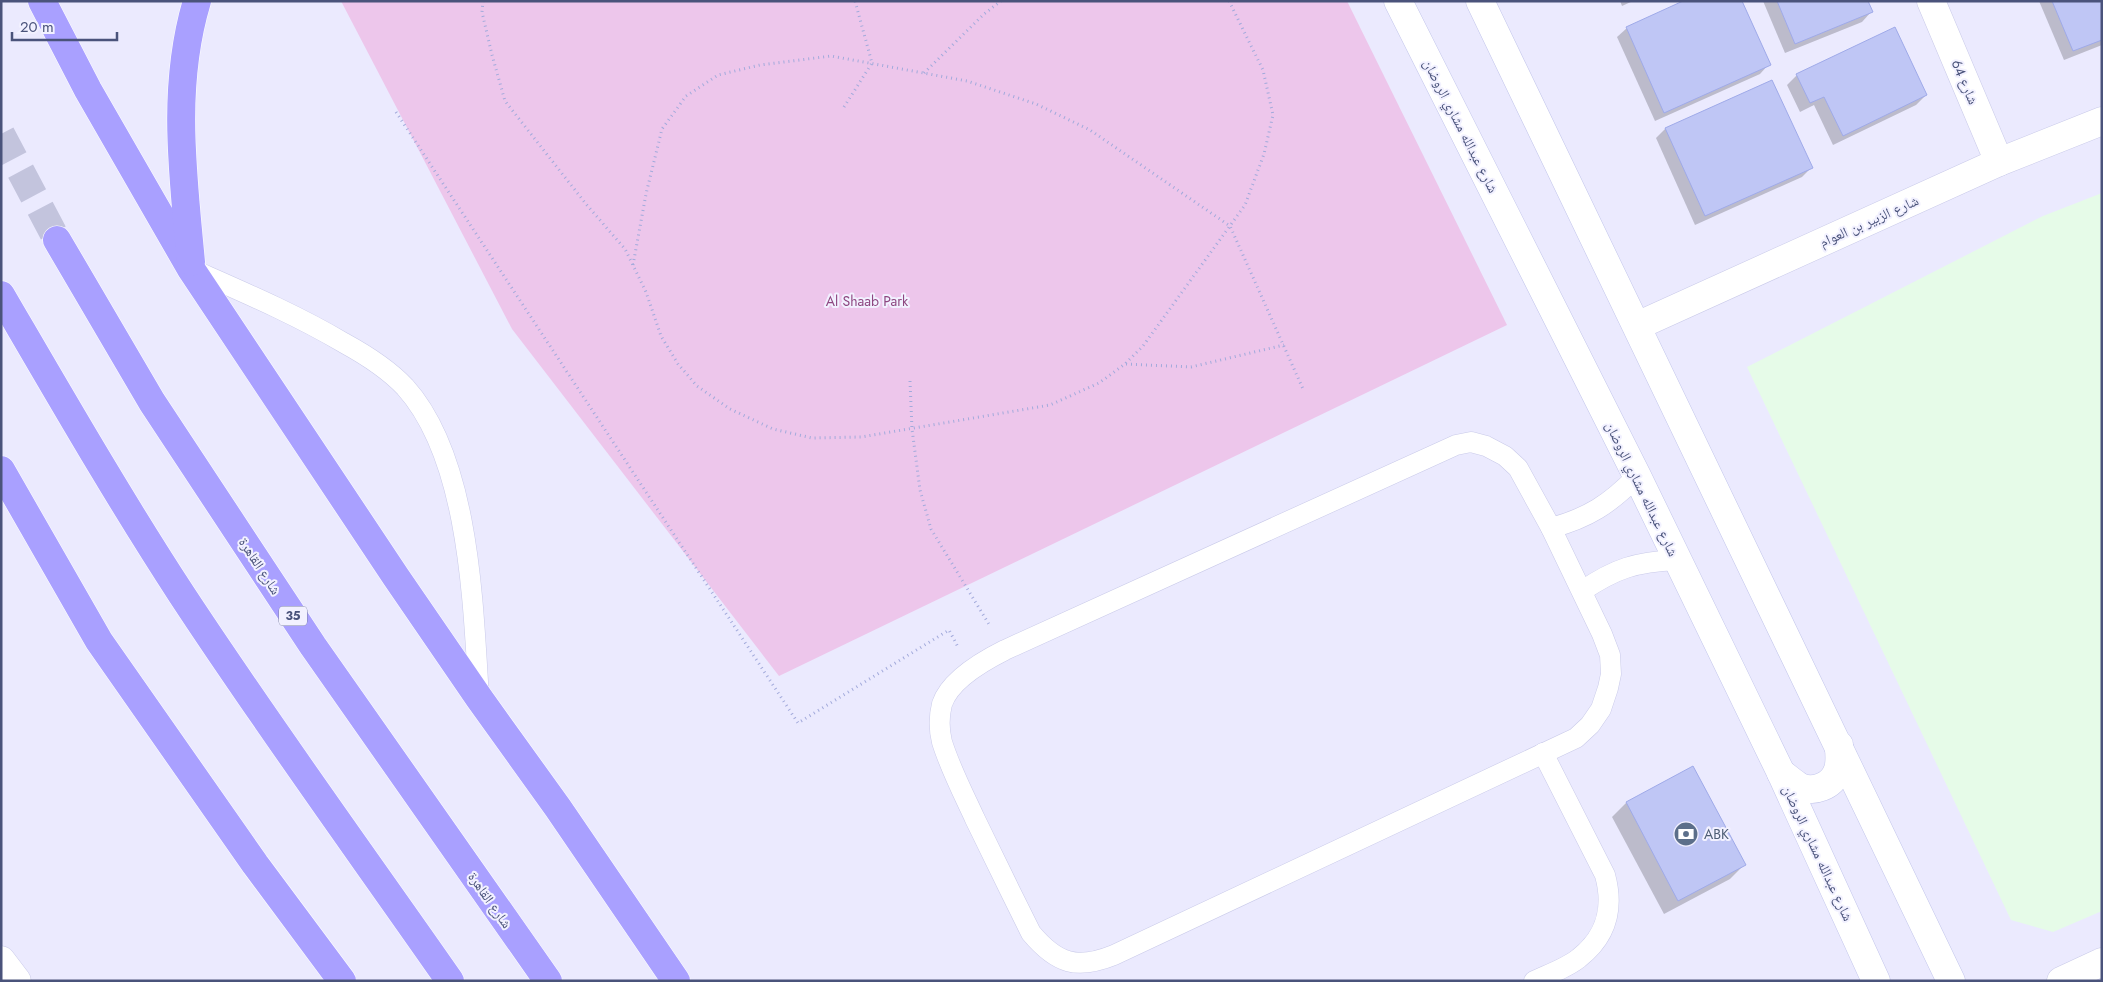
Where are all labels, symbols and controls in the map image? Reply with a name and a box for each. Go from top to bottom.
scale bar [12,10,118,42]
text: 20 m [20,16,54,38]
street label: شارع عبدالله مشاري الروضان [1417,56,1503,197]
street label: شارع 64 [1947,56,1983,108]
street label: شارع الزبير بن العوام [1816,190,1922,252]
park label: Al Shaab Park [826,291,909,311]
street label: شارع عبدالله مشاري الروضان [1599,418,1683,560]
street label: شارع القاهرة [234,533,286,599]
road number: 35 [279,606,307,626]
street label: شارع عبدالله مشاري الروضان [1776,782,1858,925]
bank icon: ABK [1673,821,1699,847]
place label: ABK [1704,824,1729,844]
street label: شارع القاهرة [463,868,517,932]

